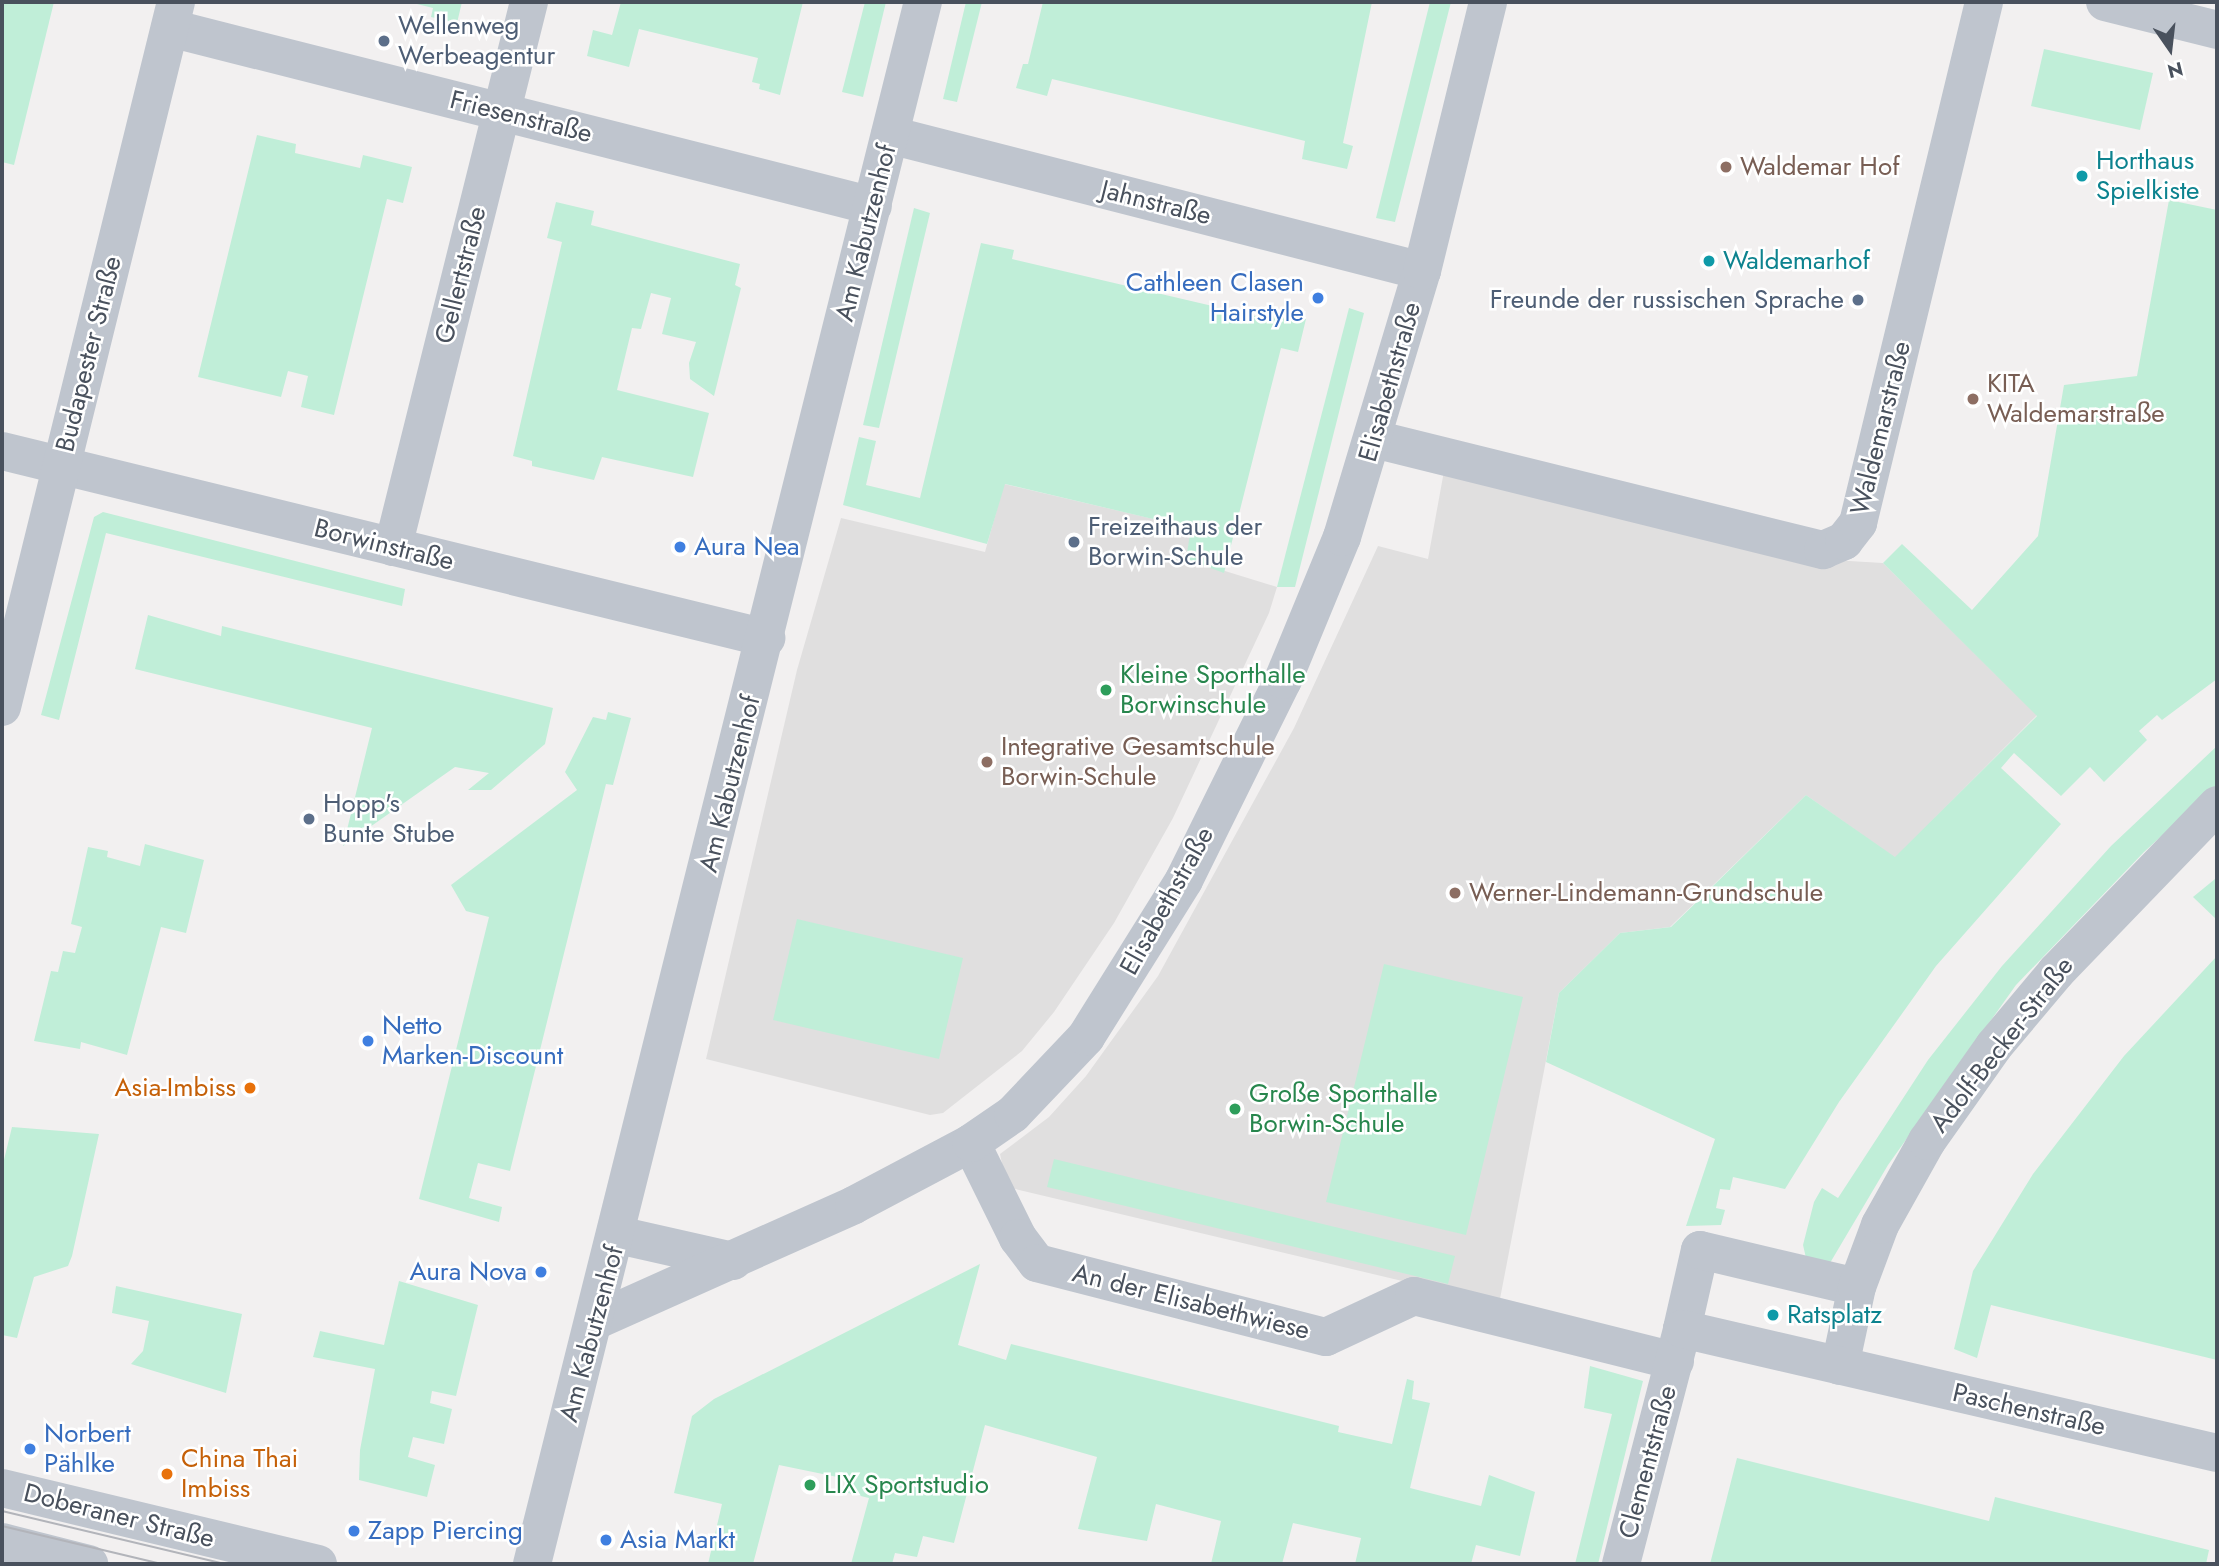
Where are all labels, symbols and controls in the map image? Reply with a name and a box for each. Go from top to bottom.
place label: Wellenweg Werbeagentur [398,10,555,72]
north arrow [2135,14,2205,84]
marker: Wellenweg Werbeagentur [376,33,392,49]
text: N [2165,55,2186,85]
street label: Friesenstraße [447,84,595,150]
street label: Am Kabutzenhof [829,141,903,325]
place label: Horthaus Spielkiste [2096,145,2200,206]
place label: Waldemar Hof [1740,151,1900,183]
marker: Waldemar Hof [1718,159,1734,175]
marker: Horthaus Spielkiste [2074,168,2090,184]
street label: Jahnstraße [1098,174,1214,232]
street label: Gellertstraße [429,203,493,347]
place label: Waldemarhof [1723,245,1870,277]
street label: Budapester Straße [50,253,128,455]
marker: Waldemarhof [1701,253,1717,269]
place label: Cathleen Clasen Hairstyle [1126,267,1304,328]
place label: Freunde der russischen Sprache [1490,284,1844,316]
marker: Cathleen Clasen Hairstyle [1310,290,1326,306]
marker: Freunde der russischen Sprache [1850,292,1866,308]
street label: Elisabethstraße [1352,299,1428,465]
street label: Waldemarstraße [1844,338,1918,518]
place label: KITA Waldemarstraße [1987,368,2165,430]
marker: KITA Waldemarstraße [1965,391,1981,407]
place label: Freizeithaus der Borwin-Schule [1088,511,1262,572]
street label: Borwinstraße [311,513,457,577]
place label: Aura Nea [694,531,800,563]
marker: Freizeithaus der Borwin-Schule [1066,534,1082,550]
marker: Aura Nea [672,539,688,555]
place label: Kleine Sporthalle Borwinschule [1120,659,1306,720]
marker: Kleine Sporthalle Borwinschule [1098,682,1114,698]
street label: Am Kabutzenhof [693,692,767,876]
place label: Integrative Gesamtschule Borwin-Schule [1001,731,1275,792]
marker: Integrative Gesamtschule Borwin-Schule [979,754,995,770]
place label: Hopp's Bunte Stube [323,788,455,850]
marker: Hopp's Bunte Stube [301,811,317,827]
street label: Elisabethstraße [1114,822,1220,980]
place label: Werner-Lindemann-Grundschule [1469,877,1823,909]
marker: Werner-Lindemann-Grundschule [1447,885,1463,901]
street label: Adolf-Becker-Straße [1924,951,2080,1139]
place label: Netto Marken-Discount [382,1010,563,1072]
marker: Netto Marken-Discount [360,1033,376,1049]
place label: Asia-Imbiss [114,1072,236,1104]
place label: Große Sporthalle Borwin-Schule [1249,1078,1438,1140]
marker: Asia-Imbiss [242,1080,258,1096]
marker: Große Sporthalle Borwin-Schule [1227,1101,1243,1117]
street label: Am Kabutzenhof [554,1243,630,1425]
place label: Aura Nova [410,1256,527,1288]
street label: An der Elisabethwiese [1069,1257,1313,1347]
marker: Aura Nova [533,1264,549,1280]
place label: Ratsplatz [1787,1299,1882,1331]
marker: Ratsplatz [1765,1307,1781,1323]
street label: Paschenstraße [1950,1377,2108,1443]
street label: Clementstraße [1613,1382,1683,1542]
place label: Norbert Pählke [44,1418,131,1480]
marker: Norbert Pählke [22,1441,38,1457]
place label: China Thai Imbiss [181,1443,298,1504]
marker: China Thai Imbiss [159,1466,175,1482]
place label: LIX Sportstudio [824,1469,989,1501]
street label: Doberaner Straße [20,1477,218,1555]
marker: LIX Sportstudio [802,1477,818,1493]
place label: Zapp Piercing [368,1515,523,1547]
marker: Zapp Piercing [346,1523,362,1539]
place label: Asia Markt [620,1524,735,1556]
marker: Asia Markt [598,1532,614,1548]

